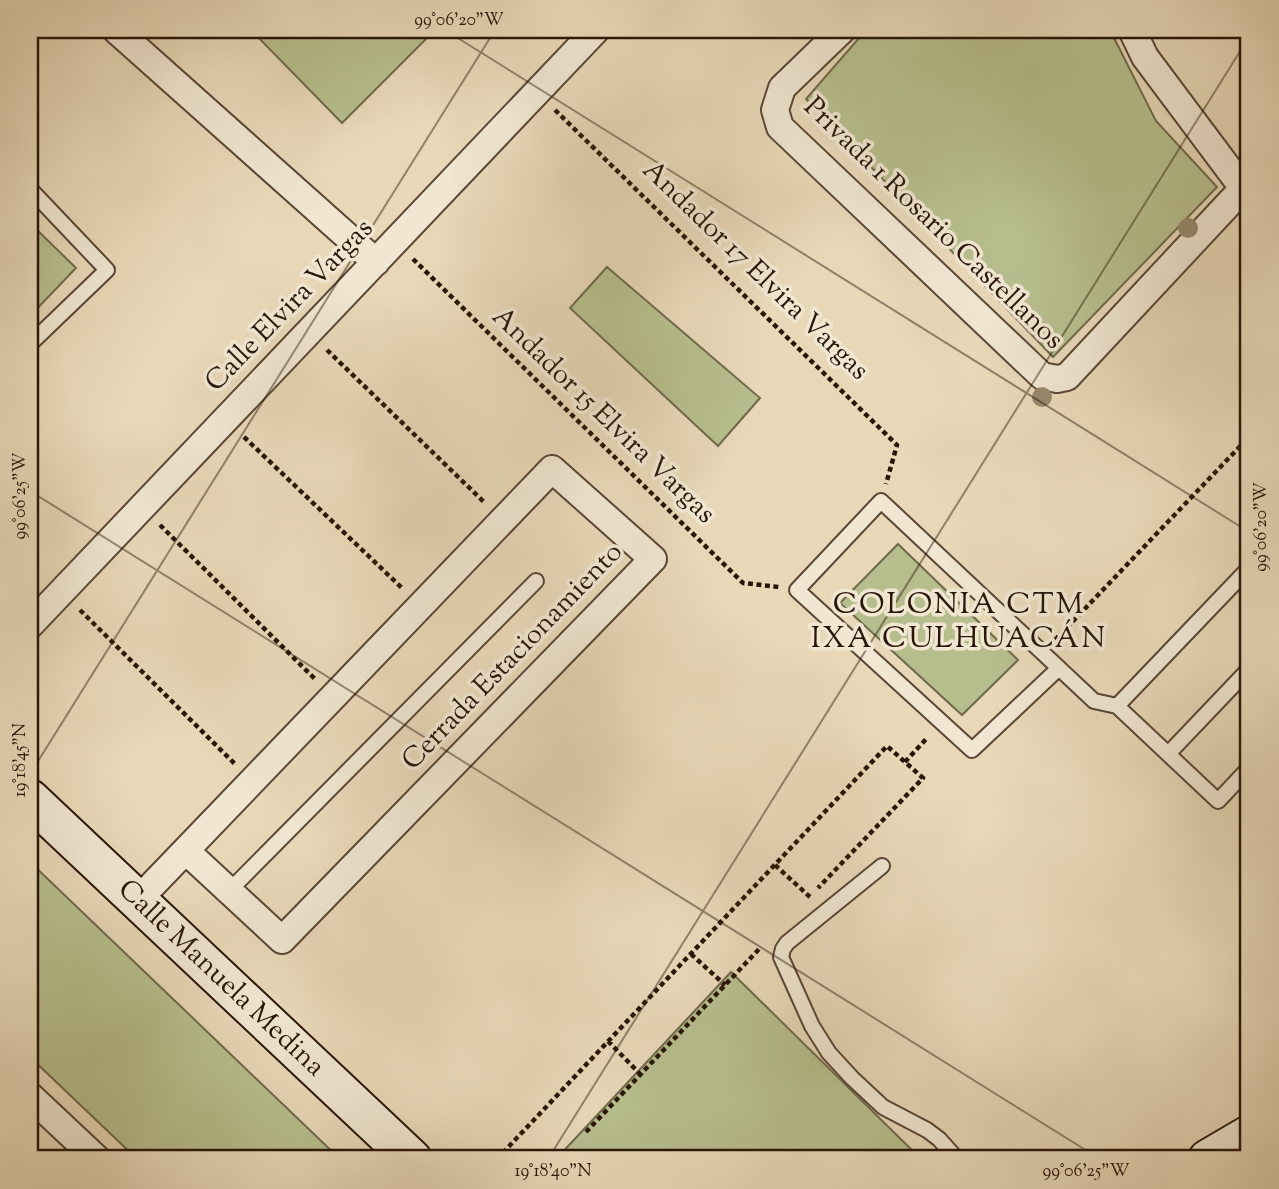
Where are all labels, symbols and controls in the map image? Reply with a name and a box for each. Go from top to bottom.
text: 99°06'20"W [414,8,504,34]
street label: Privada 1 Rosario Castellanos [794,89,1072,359]
street label: Andador 17 Elvira Vargas [632,152,878,390]
street label: Calle Elvira Vargas [197,210,383,402]
street label: Andador 15 Elvira Vargas [482,298,724,534]
text: 99°06'25"W [8,453,34,539]
text: 99°06'20"W [1249,482,1275,572]
street label: Cerrada Estacionamiento [393,534,633,780]
district label: COLONIA CTM IXA CULHUACÁN [811,584,1107,661]
text: 19°18'45"N [8,723,34,797]
street label: Calle Manuela Medina [108,871,333,1087]
text: 19°18'40"N [514,1159,592,1185]
text: 99°06'25"W [1043,1159,1129,1185]

